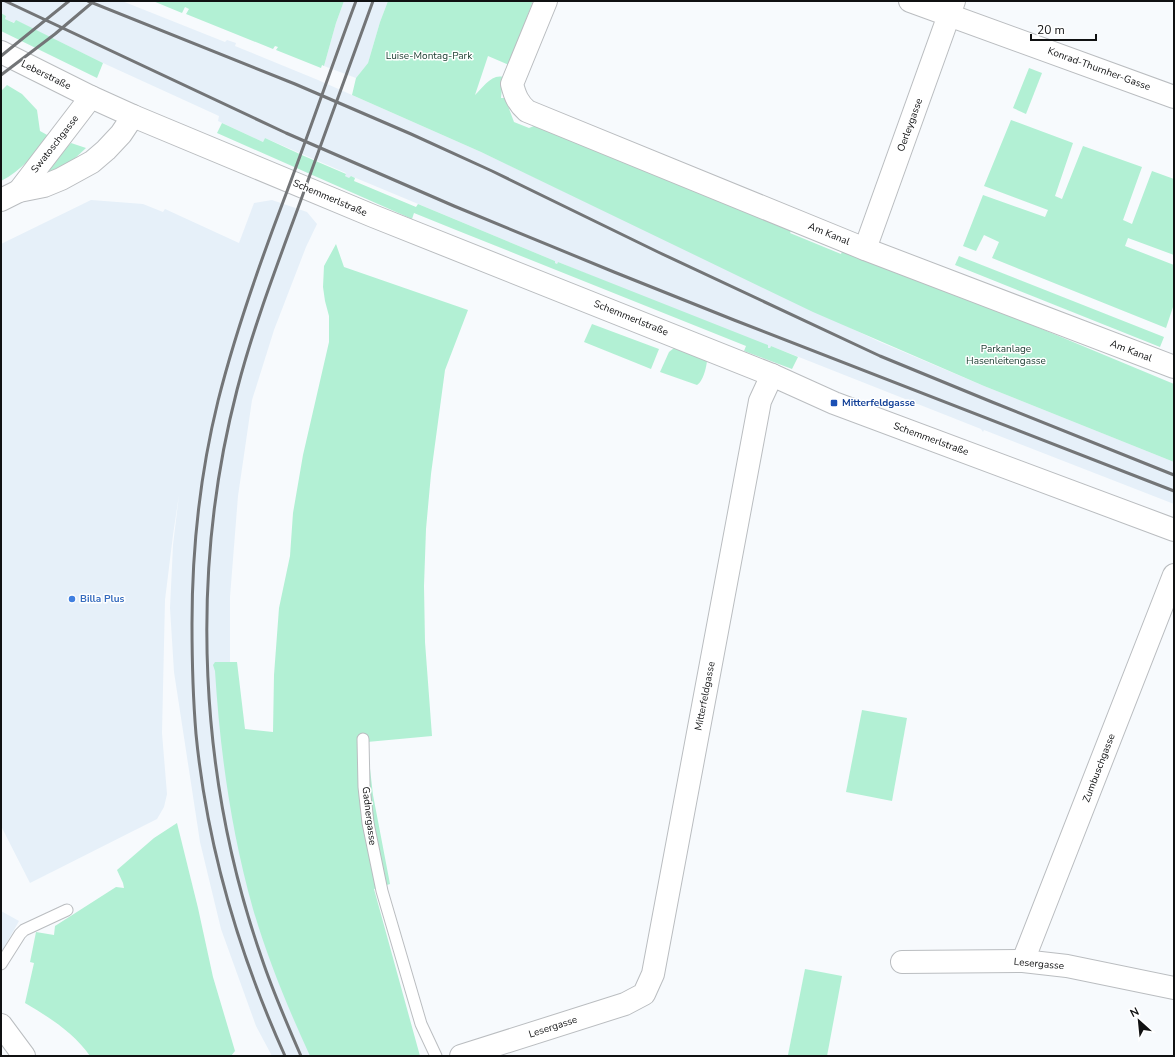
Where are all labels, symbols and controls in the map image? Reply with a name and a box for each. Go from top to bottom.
scale bar [1031,16,1096,42]
text: 20 m [1037,22,1065,38]
street label: Konrad-Thurnher-Gasse [1046,44,1152,94]
park label: Luise-Montag-Park [386,49,473,63]
street label: Leberstraße [19,57,73,93]
street label: Oerleygasse [894,96,926,154]
street label: Swatoschgasse [28,112,82,176]
street label: Schemmerlstraße [291,176,369,220]
street label: Am Kanal [806,219,852,249]
street label: Schemmerlstraße [592,297,670,339]
street label: Am Kanal [1108,337,1154,365]
park label: Parkanlage Hasenleitengasse [966,342,1046,368]
place label: Mitterfeldgasse [842,396,916,410]
marker: Mitterfeldgasse [829,398,839,408]
street label: Schemmerlstraße [891,419,971,459]
place label: Billa Plus [80,592,124,606]
marker: Billa Plus [67,594,77,604]
street label: Mitterfeldgasse [691,660,719,732]
street label: Zumbuschgasse [1079,732,1119,804]
street label: Gadnergasse [358,786,380,846]
street label: Lesergasse [1013,955,1065,973]
north arrow [1119,1001,1159,1041]
text: N [1128,1004,1142,1021]
street label: Lesergasse [527,1013,579,1041]

